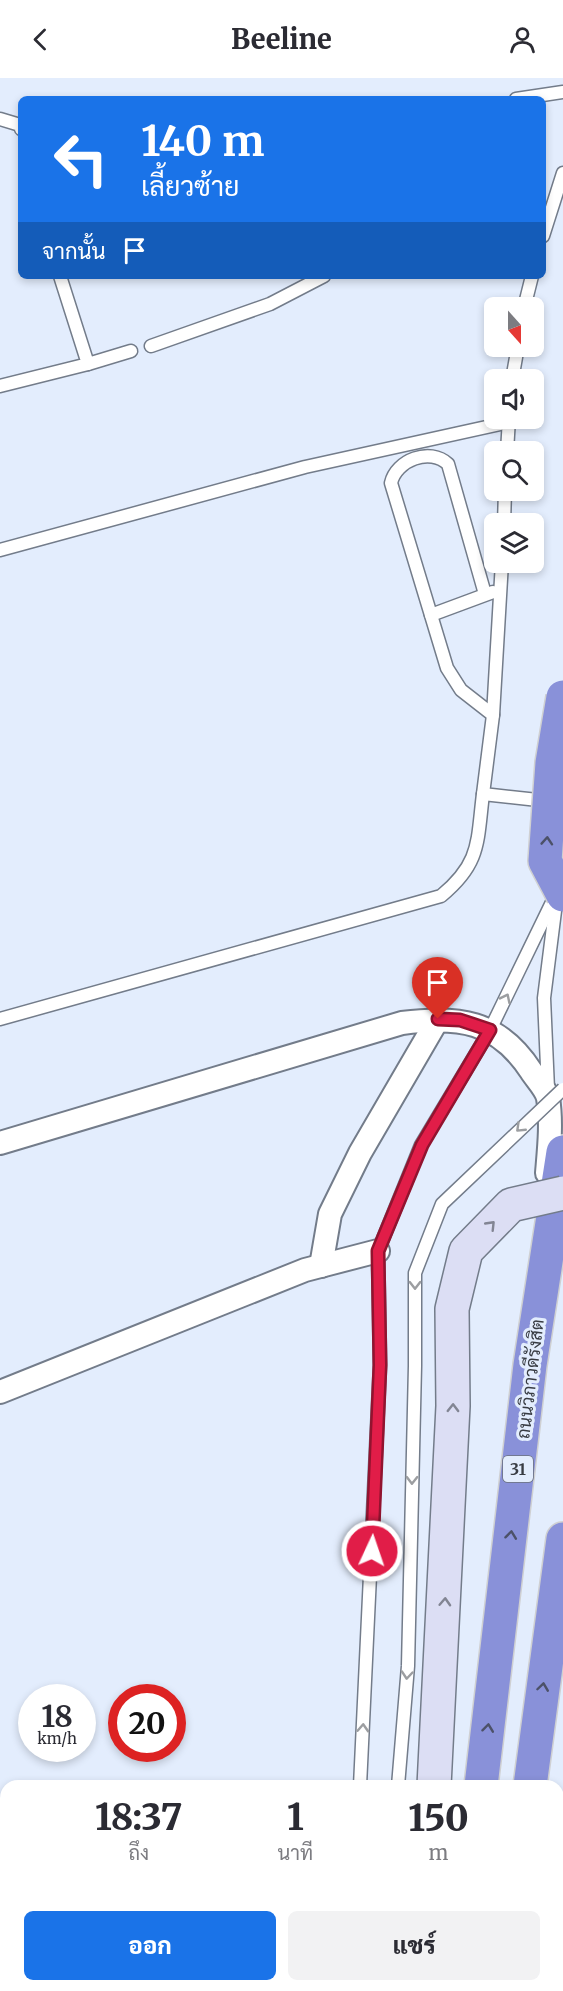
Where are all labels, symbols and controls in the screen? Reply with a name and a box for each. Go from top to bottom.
text: Beeline [231,22,332,56]
icon: back [24,23,57,56]
icon: person [506,23,539,56]
text: 140 m [141,115,264,167]
icon: left [42,120,120,198]
text: เลี้ยวซ้าย [141,169,239,203]
icon: arrive [118,234,151,267]
text: จากนั้น [42,237,106,265]
north arrow [484,297,544,357]
map controls [484,297,544,573]
button: sound [484,369,544,429]
button: search [484,441,544,501]
button: layers [484,513,544,573]
one-way arrow [540,837,553,846]
pin [412,957,463,1019]
icon: arrive [421,966,454,999]
one-way arrow [499,993,510,1004]
one-way arrow [516,1121,526,1132]
one-way arrow [484,1221,495,1232]
one-way arrow [409,1280,421,1289]
street label: ถนนวิภาวดีรังสิต [510,1318,549,1440]
one-way arrow [447,1403,459,1412]
road number: 31 [503,1456,533,1482]
one-way arrow [406,1475,419,1484]
position arrow [340,1519,404,1583]
one-way arrow [504,1530,516,1539]
one-way arrow [438,1598,451,1607]
one-way arrow [401,1670,414,1679]
one-way arrow [537,1682,549,1691]
speed limit sign: 20 [108,1684,186,1762]
text: 18 [41,1697,73,1735]
one-way arrow [357,1724,370,1733]
one-way arrow [481,1724,494,1733]
text: km/h [37,1729,77,1748]
text: 18:37 [95,1795,182,1840]
text: 1 [287,1795,304,1840]
text: 150 [408,1796,469,1841]
text: ถึง [128,1840,149,1865]
text: นาที [277,1840,313,1865]
text: m [429,1840,448,1865]
button: ออก [24,1911,276,1980]
button: แชร์ [288,1911,540,1980]

